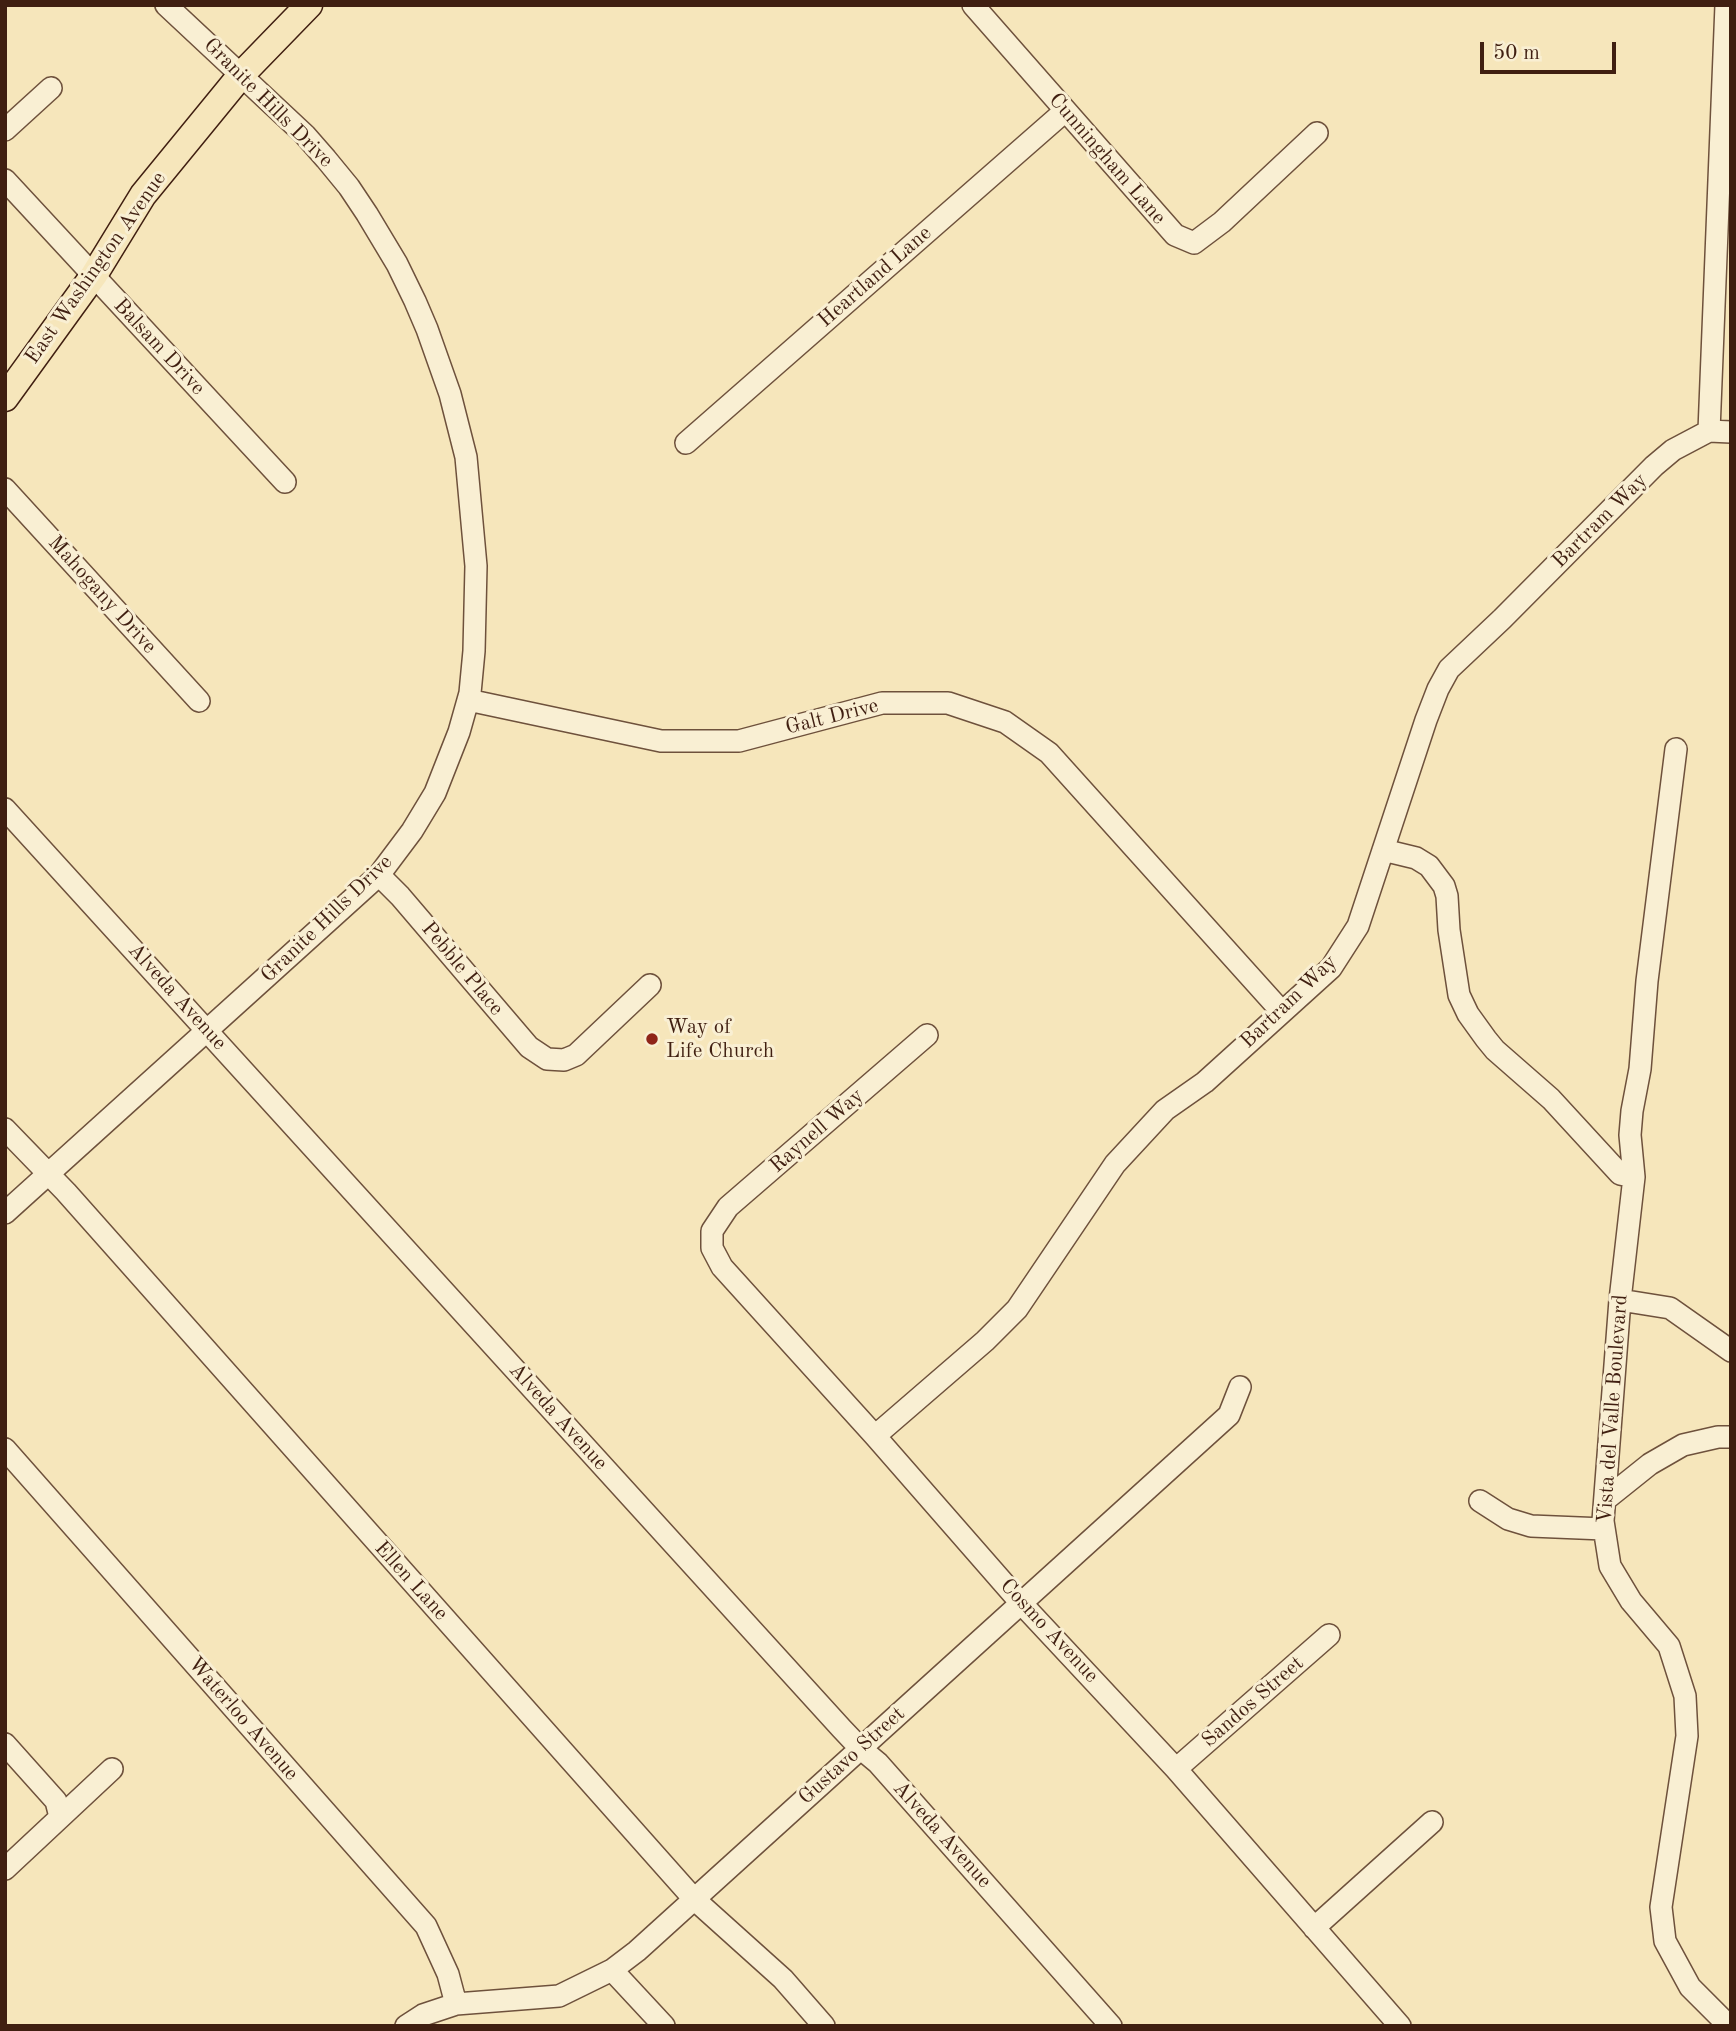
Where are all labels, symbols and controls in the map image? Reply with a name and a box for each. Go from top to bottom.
scale bar [1484,28,1620,72]
street label: Granite Hills Drive [198,33,338,173]
text: 50 m [1493,43,1540,64]
street label: Cunningham Lane [1043,88,1171,230]
street label: East Washington Avenue [20,167,172,369]
street label: Heartland Lane [813,221,937,333]
street label: Balsam Drive [108,293,210,401]
street label: Bartram Way [1547,468,1653,574]
street label: Mahogany Drive [42,531,162,659]
street label: Galt Drive [783,693,881,741]
street label: Granite Hills Drive [256,850,398,988]
street label: Pebble Place [415,917,509,1021]
street label: Alveda Avenue [122,938,232,1056]
street label: Bartram Way [1236,950,1342,1054]
place label: Way of Life Church [666,1014,774,1064]
marker: Way of Life Church [644,1031,660,1047]
street label: Raynell Way [765,1083,869,1179]
street label: Vista del Valle Boulevard [1592,1294,1634,1524]
street label: Alveda Avenue [503,1358,613,1476]
street label: Ellen Lane [369,1536,453,1626]
street label: Cosmo Avenue [994,1574,1104,1688]
street label: Sandos Street [1197,1651,1309,1753]
street label: Waterloo Avenue [182,1652,304,1786]
street label: Gustavo Street [794,1702,910,1810]
street label: Alveda Avenue [887,1776,997,1894]

